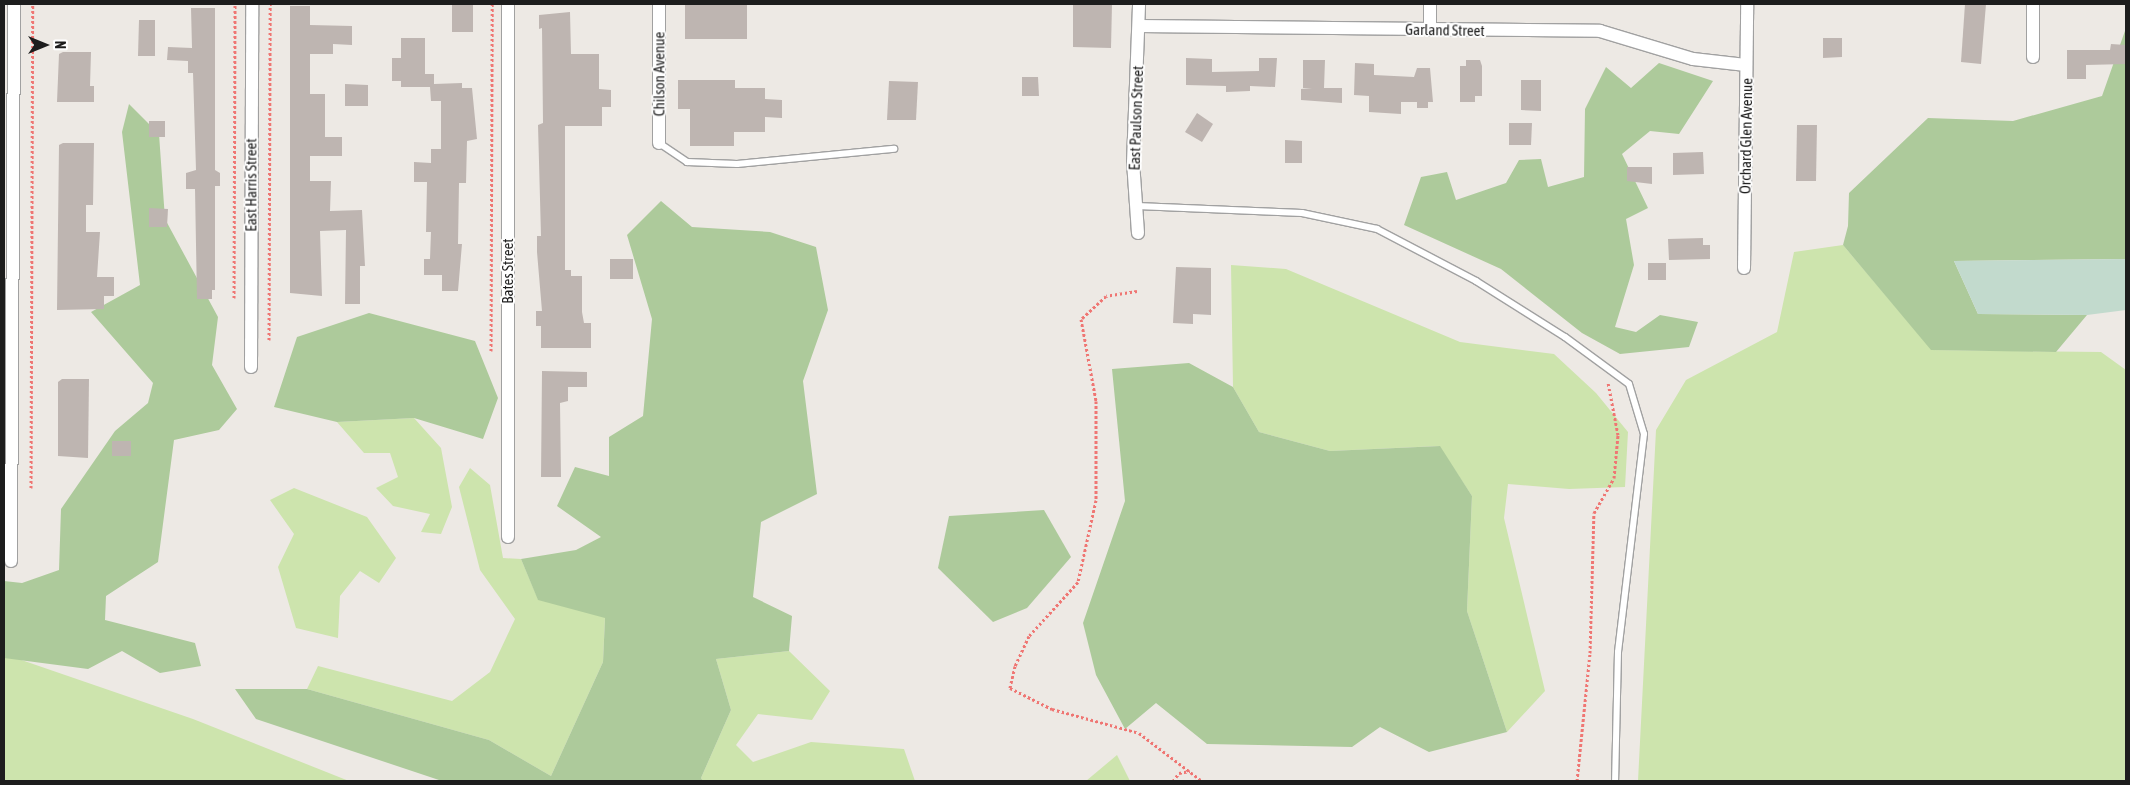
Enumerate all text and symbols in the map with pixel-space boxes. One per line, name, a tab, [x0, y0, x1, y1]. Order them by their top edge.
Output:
north arrow	[20, 20, 70, 70]
street label: Garland Street	[1405, 20, 1485, 40]
street label: Chilson Avenue	[650, 32, 668, 116]
text: N	[52, 41, 68, 49]
street label: East Paulson Street	[1125, 65, 1147, 171]
street label: Orchard Glen Avenue	[1736, 78, 1756, 194]
street label: East Harris Street	[242, 138, 260, 232]
street label: Bates Street	[499, 238, 517, 304]

